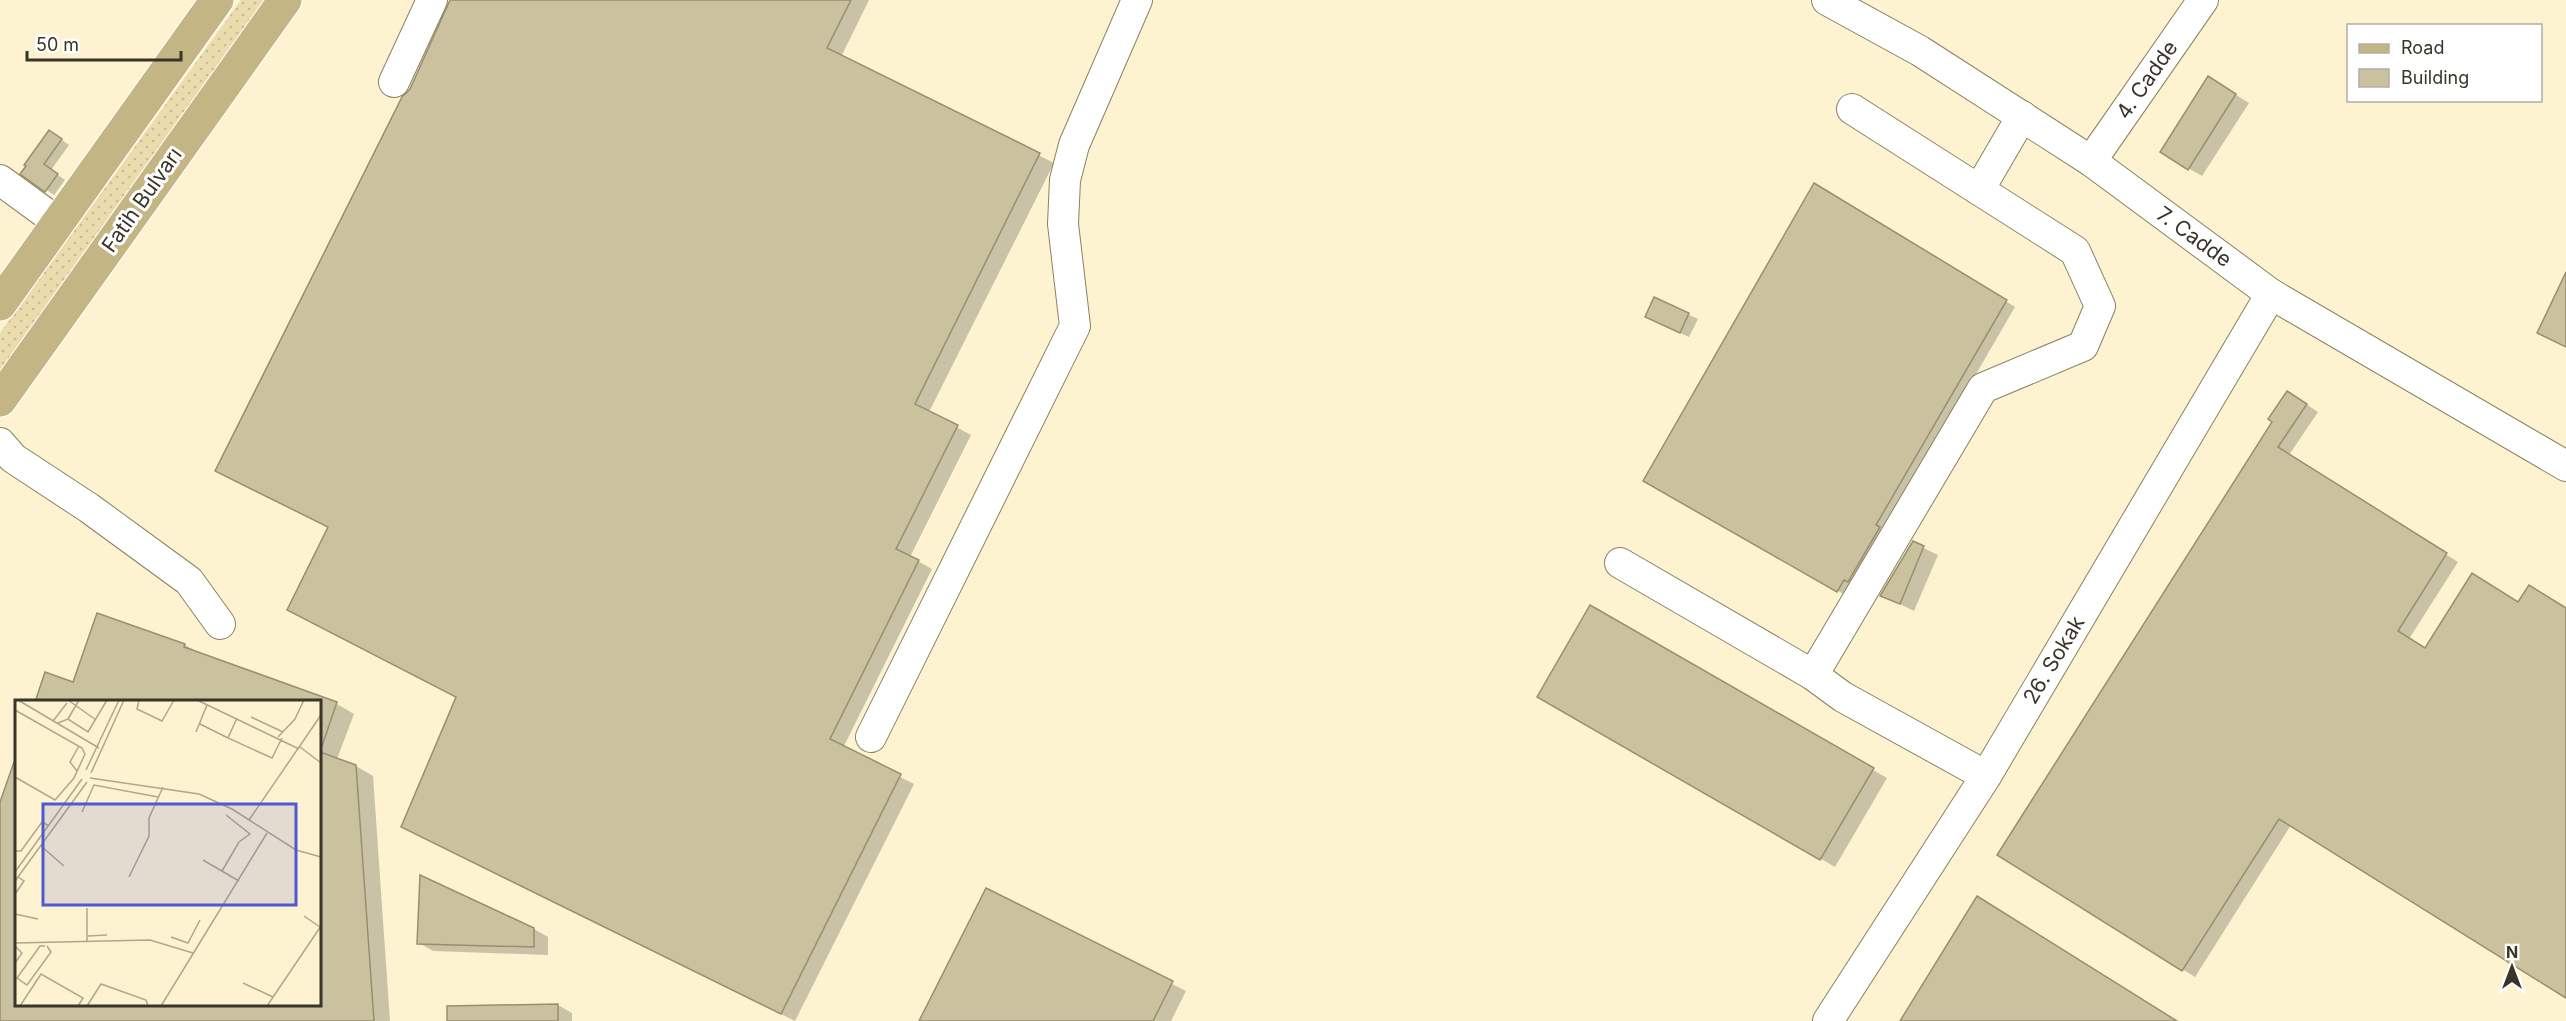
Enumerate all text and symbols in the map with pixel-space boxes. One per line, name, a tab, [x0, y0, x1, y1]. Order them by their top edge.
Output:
scale bar	[27, 24, 182, 62]
legend	[2347, 24, 2542, 102]
text: 50 m	[36, 34, 79, 55]
street label: 4. Cadde	[2111, 36, 2183, 124]
text: Road	[2401, 37, 2444, 58]
text: Building	[2401, 67, 2469, 88]
street label: Fatih Bulvarı	[96, 143, 187, 257]
street label: 7. Cadde	[2152, 201, 2237, 272]
street label: 26. Sokak	[2018, 611, 2090, 708]
inset map	[15, 700, 321, 1006]
north arrow	[2482, 937, 2542, 997]
text: N	[2506, 942, 2518, 962]

